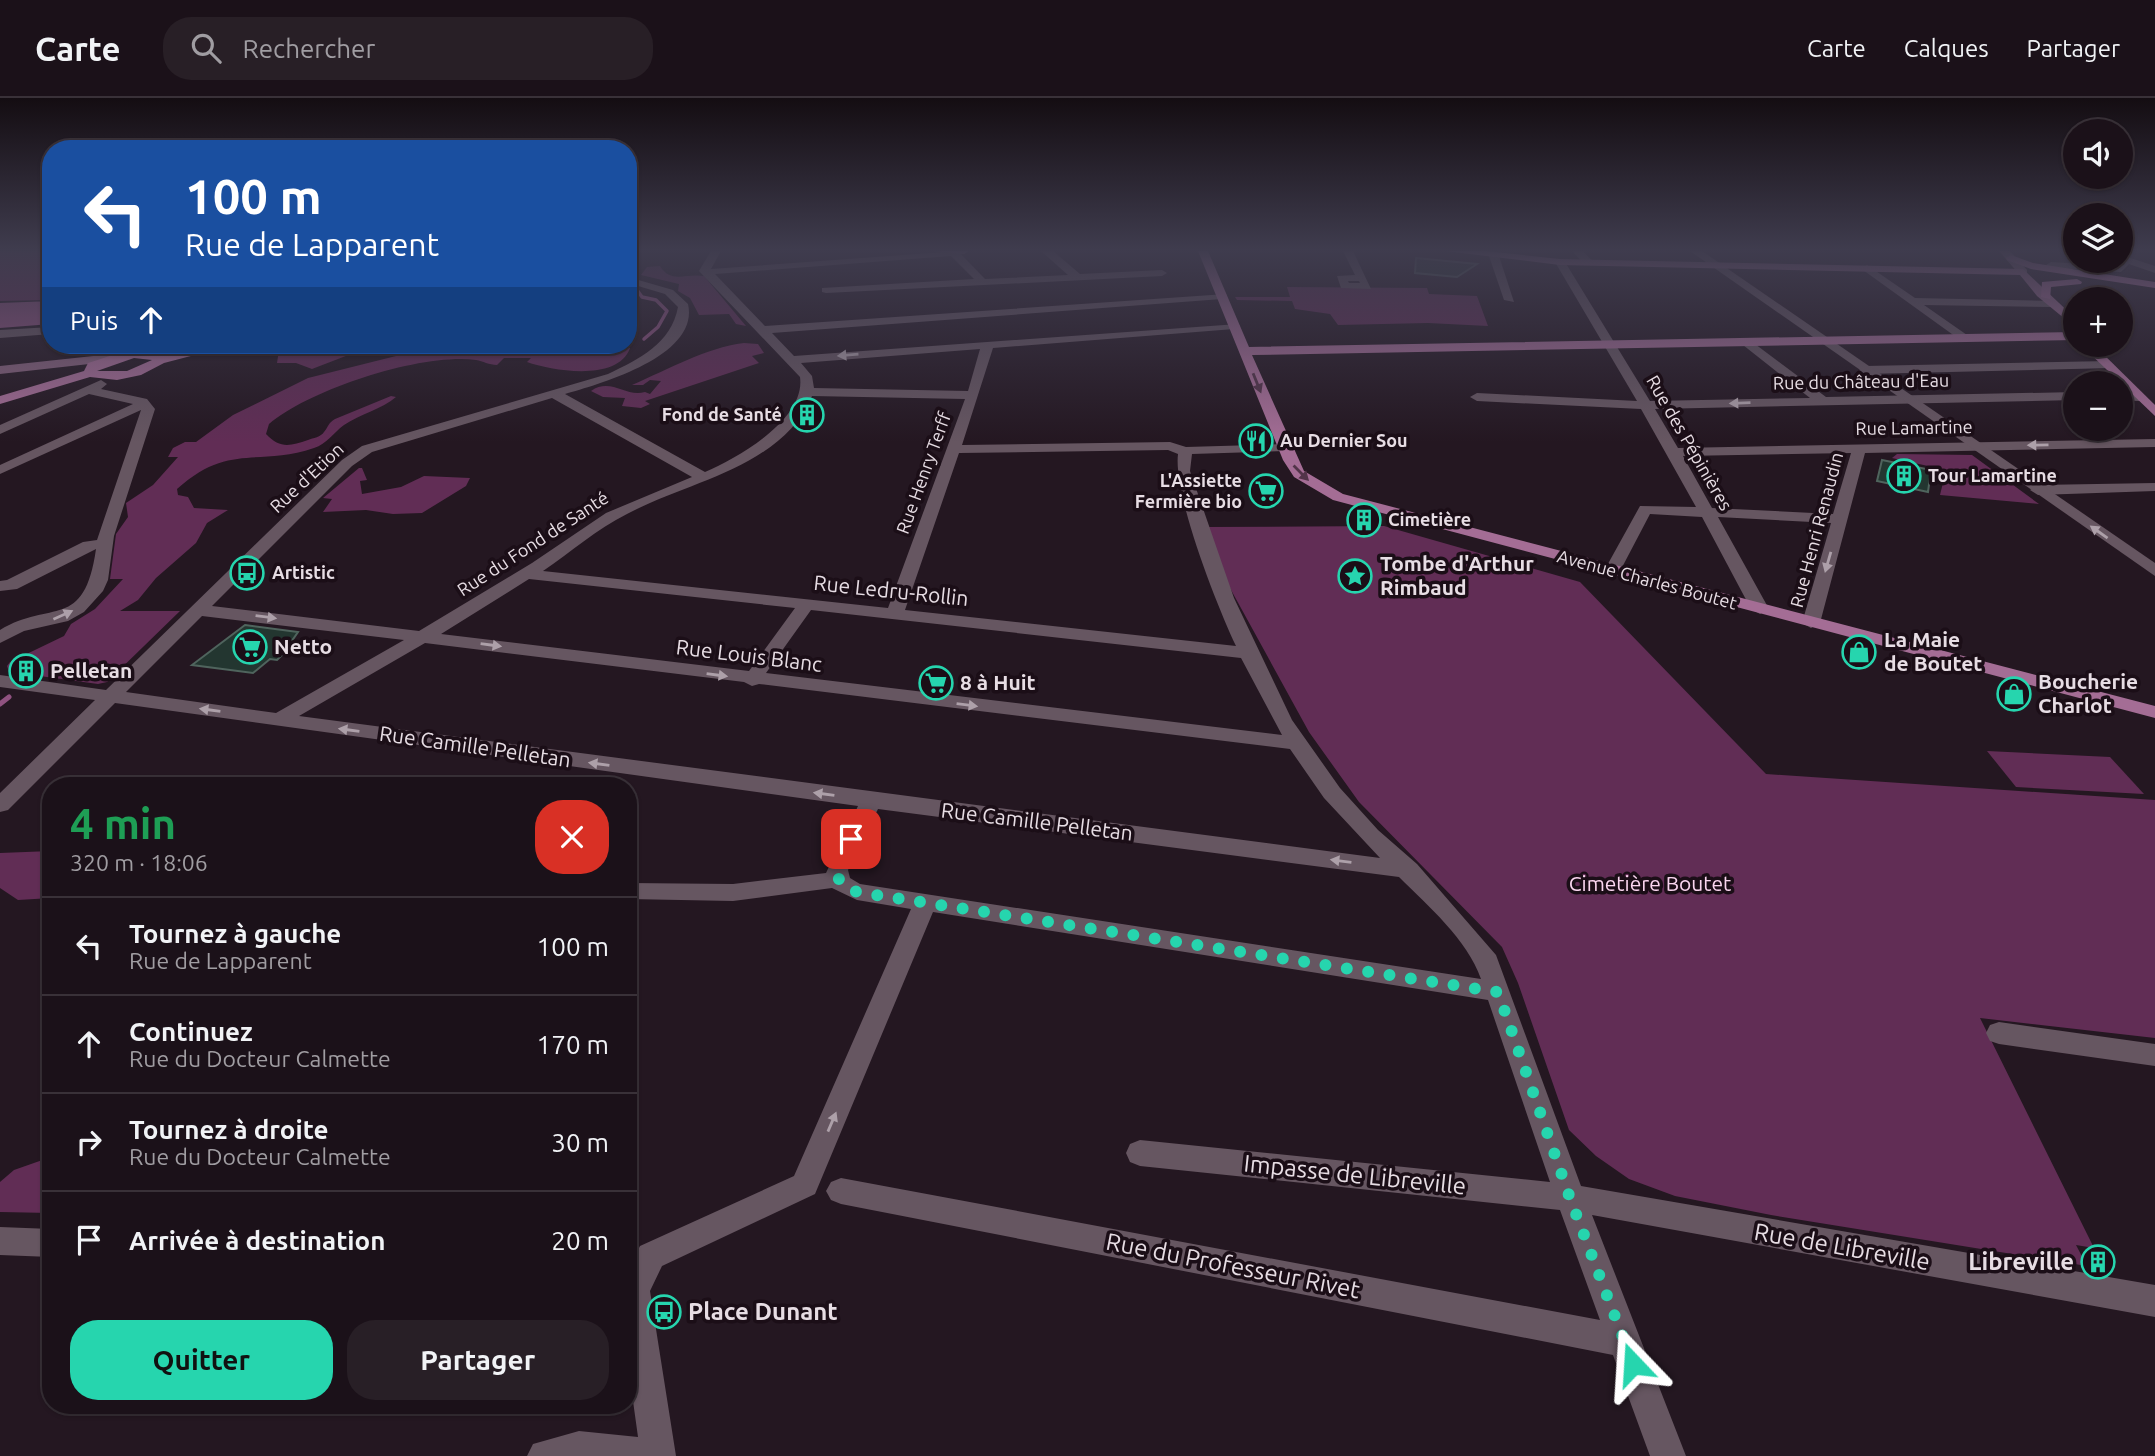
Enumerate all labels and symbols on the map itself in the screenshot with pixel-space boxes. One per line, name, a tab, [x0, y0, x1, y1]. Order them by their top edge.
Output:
one-way arrow	[837, 350, 859, 361]
street label: Rue du Château d'Eau	[1773, 369, 1949, 393]
one-way arrow	[1252, 372, 1263, 393]
street label: Rue des Pépinières	[1643, 372, 1737, 514]
building icon: Fond de Santé	[788, 396, 826, 434]
one-way arrow	[1729, 397, 1751, 408]
place label: Fond de Santé	[662, 404, 782, 424]
street label: Rue Henry Terff	[892, 409, 954, 536]
street label: Rue Lamartine	[1855, 416, 1973, 438]
restaurant icon: Au Dernier Sou	[1237, 422, 1275, 460]
place label: Au Dernier Sou	[1280, 430, 1408, 450]
street label: Rue d'Etion	[266, 438, 347, 516]
one-way arrow	[2027, 439, 2049, 451]
street label: Rue Henri Renaudin	[1786, 450, 1846, 609]
building icon: Tour Lamartine	[1885, 457, 1923, 495]
one-way arrow	[1292, 464, 1309, 481]
place label: Tour Lamartine	[1928, 465, 2057, 485]
place label: L'Assiette Fermière bio	[1135, 470, 1242, 511]
supermarket icon: L'Assiette Fermière bio	[1247, 472, 1285, 510]
street label: Rue du Fond de Santé	[453, 487, 612, 599]
building icon: Cimetière	[1345, 501, 1383, 539]
place label: Cimetière	[1388, 509, 1471, 529]
one-way arrow	[2090, 525, 2108, 539]
street label: Avenue Charles Boutet	[1555, 545, 1739, 613]
place label: Tombe d'Arthur Rimbaud	[1380, 551, 1534, 599]
one-way arrow	[1823, 551, 1833, 572]
bus stop icon: Artistic	[228, 554, 266, 592]
place icon: Tombe d'Arthur Rimbaud	[1336, 557, 1374, 595]
place label: Artistic	[272, 562, 335, 582]
street label: Rue Ledru-Rollin	[813, 570, 970, 610]
one-way arrow	[53, 609, 73, 621]
one-way arrow	[255, 612, 277, 623]
place label: La Maie de Boutet	[1884, 627, 1982, 675]
supermarket icon: Netto	[231, 628, 269, 666]
shop icon: La Maie de Boutet	[1840, 633, 1878, 671]
place label: Netto	[274, 634, 332, 658]
street label: Rue Louis Blanc	[675, 634, 824, 676]
one-way arrow	[480, 640, 502, 651]
building icon: Pelletan	[7, 652, 45, 690]
place label: Pelletan	[50, 658, 132, 682]
supermarket icon: 8 à Huit	[917, 664, 955, 702]
place label: Boucherie Charlot	[2038, 669, 2138, 717]
one-way arrow	[706, 670, 728, 681]
place label: 8 à Huit	[960, 670, 1036, 694]
shop icon: Boucherie Charlot	[1995, 675, 2033, 713]
one-way arrow	[956, 700, 978, 711]
one-way arrow	[199, 705, 221, 716]
street label: Rue Camille Pelletan	[378, 721, 572, 771]
one-way arrow	[338, 724, 360, 735]
one-way arrow	[587, 758, 609, 769]
one-way arrow	[813, 789, 835, 800]
street label: Rue Camille Pelletan	[940, 797, 1134, 845]
pin	[821, 809, 881, 869]
one-way arrow	[1330, 856, 1352, 867]
park label: Cimetière Boutet	[1569, 871, 1731, 895]
one-way arrow	[826, 1112, 838, 1132]
street label: Impasse de Libreville	[1243, 1149, 1468, 1200]
street label: Rue de Libreville	[1752, 1218, 1932, 1275]
street label: Rue du Professeur Rivet	[1104, 1228, 1363, 1303]
building icon: Libreville	[2079, 1243, 2117, 1281]
place label: Libreville	[1968, 1248, 2074, 1275]
bus stop icon: Place Dunant	[645, 1293, 683, 1331]
place label: Place Dunant	[688, 1298, 838, 1325]
position arrow	[1596, 1327, 1670, 1401]

